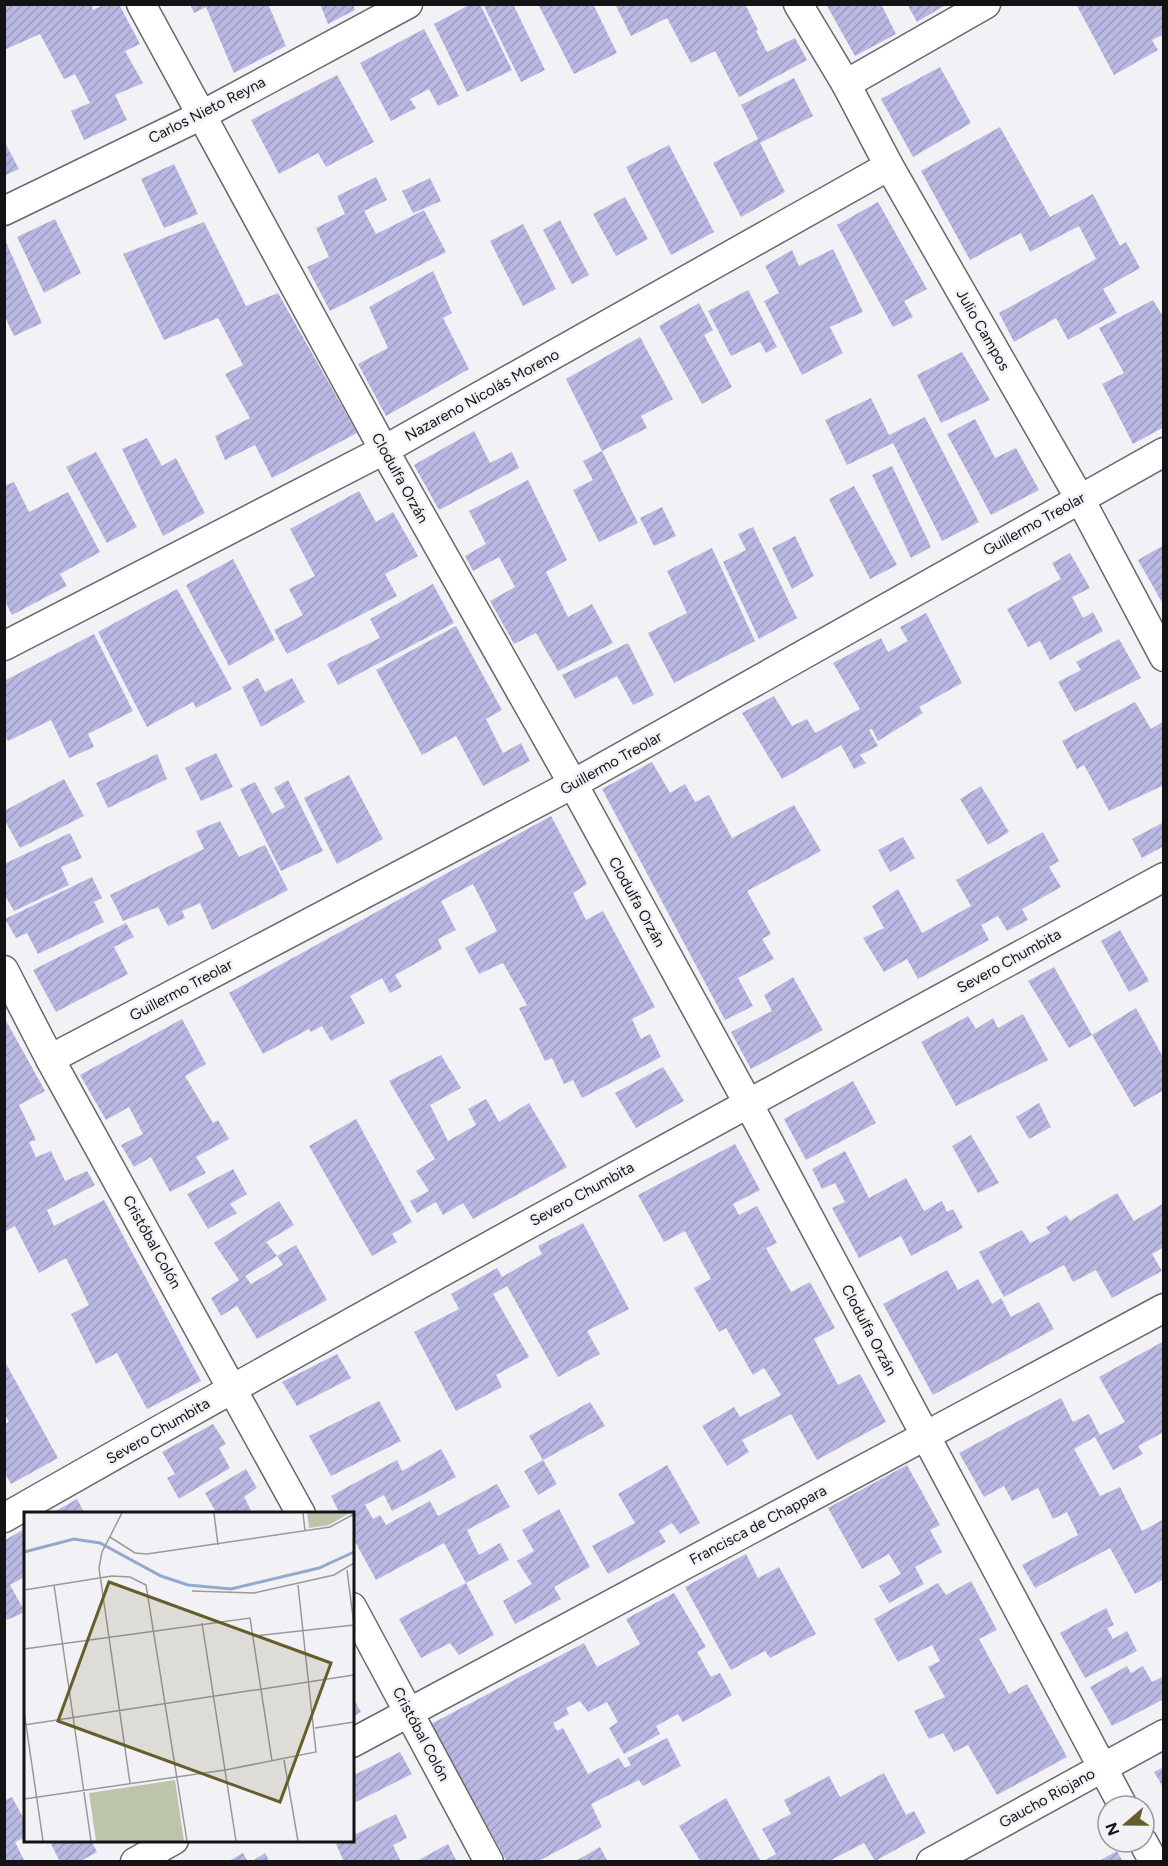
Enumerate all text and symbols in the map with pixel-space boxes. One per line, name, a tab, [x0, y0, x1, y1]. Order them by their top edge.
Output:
street label: Carlos Nieto Reyna	[146, 73, 268, 147]
street label: Julio Campos	[952, 286, 1014, 374]
street label: Nazareno Nicolás Moreno	[402, 345, 563, 445]
street label: Clodulfa Orzán	[368, 430, 432, 526]
street label: Guillermo Treolar	[980, 489, 1088, 559]
street label: Guillermo Treolar	[557, 728, 665, 798]
street label: Clodulfa Orzán	[605, 854, 669, 950]
street label: Severo Chumbita	[954, 925, 1064, 997]
street label: Guillermo Treolar	[127, 955, 235, 1025]
street label: Severo Chumbita	[527, 1158, 637, 1230]
street label: Cristóbal Colón	[119, 1192, 185, 1292]
street label: Clodulfa Orzán	[838, 1282, 900, 1378]
street label: Severo Chumbita	[103, 1394, 213, 1468]
street label: Francisca de Chappara	[686, 1481, 830, 1569]
inset map	[24, 1512, 354, 1842]
street label: Cristóbal Colón	[389, 1684, 453, 1784]
street label: Gaucho Riojano	[996, 1764, 1098, 1832]
north arrow	[1096, 1794, 1156, 1854]
text: N	[1101, 1820, 1123, 1838]

